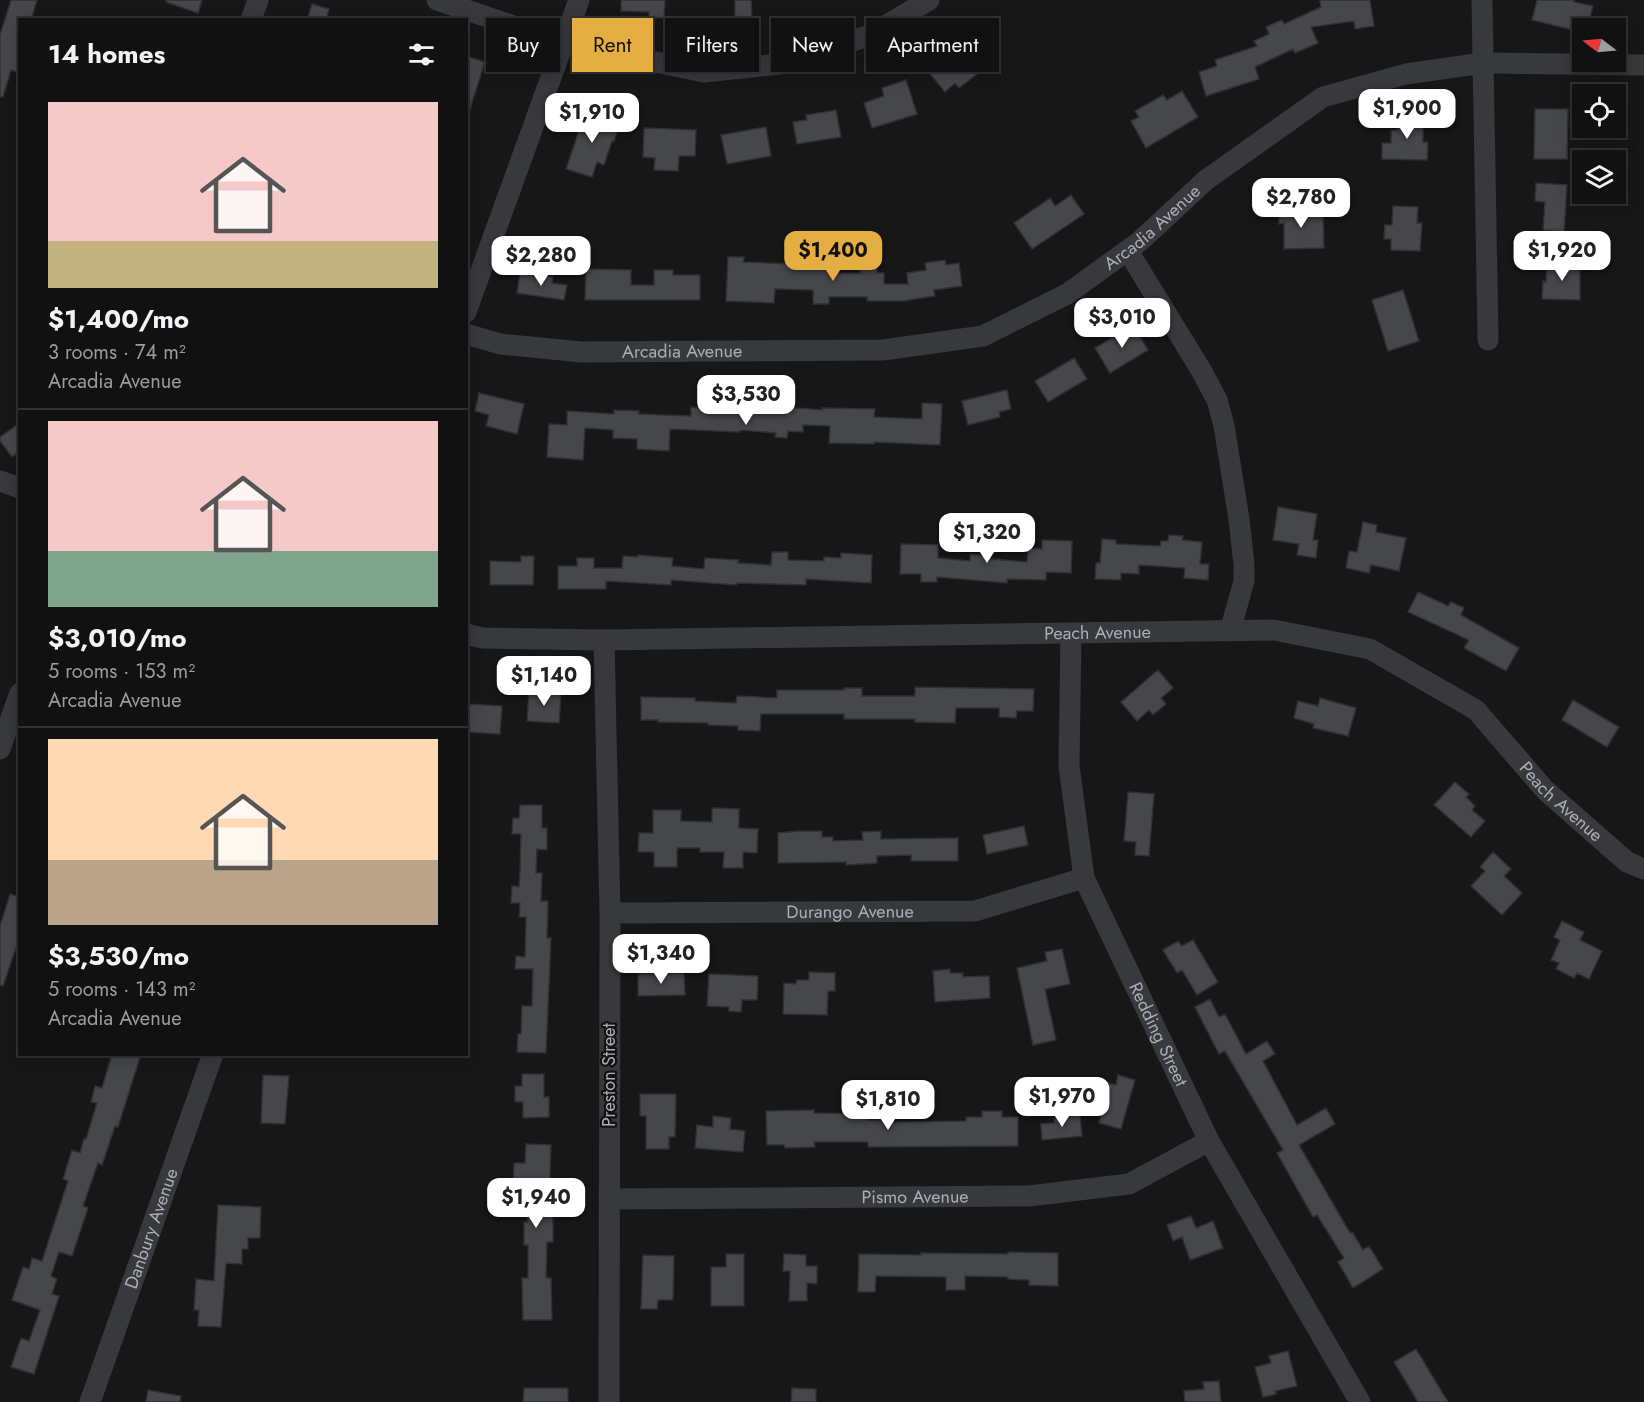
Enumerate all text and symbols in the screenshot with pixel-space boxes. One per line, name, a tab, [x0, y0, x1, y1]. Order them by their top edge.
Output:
chip: Buy	[486, 18, 560, 72]
chip: Rent	[572, 18, 653, 72]
chip: Filters	[665, 18, 759, 72]
chip: New	[771, 18, 854, 72]
chip: Apartment	[866, 18, 999, 72]
north arrow	[1572, 18, 1626, 72]
map controls	[1572, 18, 1626, 204]
text: 14 homes	[48, 35, 165, 73]
icon: filters	[405, 38, 438, 71]
button: locate	[1572, 84, 1626, 138]
pin: $1,900	[1358, 89, 1456, 140]
pin: $1,910	[543, 93, 641, 144]
text: $1,900	[1373, 94, 1441, 123]
text: $1,910	[559, 98, 625, 127]
icon: home	[189, 141, 297, 249]
button: layers	[1572, 150, 1626, 204]
street label: Arcadia Avenue	[1098, 178, 1206, 276]
pin: $2,780	[1252, 178, 1350, 229]
text: $2,780	[1266, 183, 1336, 212]
pin: $1,400	[784, 231, 882, 282]
pin: $1,920	[1513, 231, 1611, 282]
pin: $2,280	[492, 236, 590, 287]
text: $1,400	[798, 236, 868, 265]
text: $1,920	[1528, 236, 1596, 265]
text: $2,280	[506, 241, 576, 270]
pin: $3,010	[1073, 298, 1171, 349]
text: $1,400/mo	[48, 300, 189, 338]
text: $3,010	[1088, 303, 1156, 332]
text: 3 rooms · 74 m²	[48, 338, 186, 367]
street label: Arcadia Avenue	[622, 338, 742, 365]
text: Arcadia Avenue	[48, 367, 181, 396]
pin: $3,530	[697, 375, 795, 426]
text: $3,530	[711, 380, 781, 409]
icon: home	[189, 460, 297, 568]
pin: $1,320	[938, 513, 1036, 564]
text: $1,320	[953, 518, 1021, 547]
text: $3,010/mo	[48, 619, 187, 657]
street label: Peach Avenue	[1044, 619, 1151, 646]
pin: $1,140	[495, 656, 593, 707]
text: 5 rooms · 153 m²	[48, 657, 195, 686]
text: $1,140	[511, 661, 577, 690]
text: Arcadia Avenue	[48, 686, 181, 715]
street label: Peach Avenue	[1513, 756, 1608, 848]
icon: home	[189, 778, 297, 886]
street label: Durango Avenue	[786, 898, 914, 925]
pin: $1,340	[612, 934, 710, 985]
text: $3,530/mo	[48, 937, 189, 975]
text: $1,340	[627, 939, 695, 968]
text: 5 rooms · 143 m²	[48, 975, 195, 1004]
street label: Redding Street	[1122, 978, 1194, 1091]
text: Arcadia Avenue	[48, 1004, 181, 1033]
street label: Preston Street	[596, 1022, 622, 1127]
pin: $1,970	[1013, 1077, 1111, 1128]
pin: $1,810	[839, 1080, 937, 1131]
text: $1,970	[1028, 1082, 1096, 1111]
text: $1,810	[855, 1085, 921, 1114]
street label: Danbury Avenue	[118, 1165, 185, 1292]
pin: $1,940	[487, 1178, 585, 1229]
text: $1,940	[501, 1183, 571, 1212]
street label: Pismo Avenue	[861, 1183, 969, 1210]

